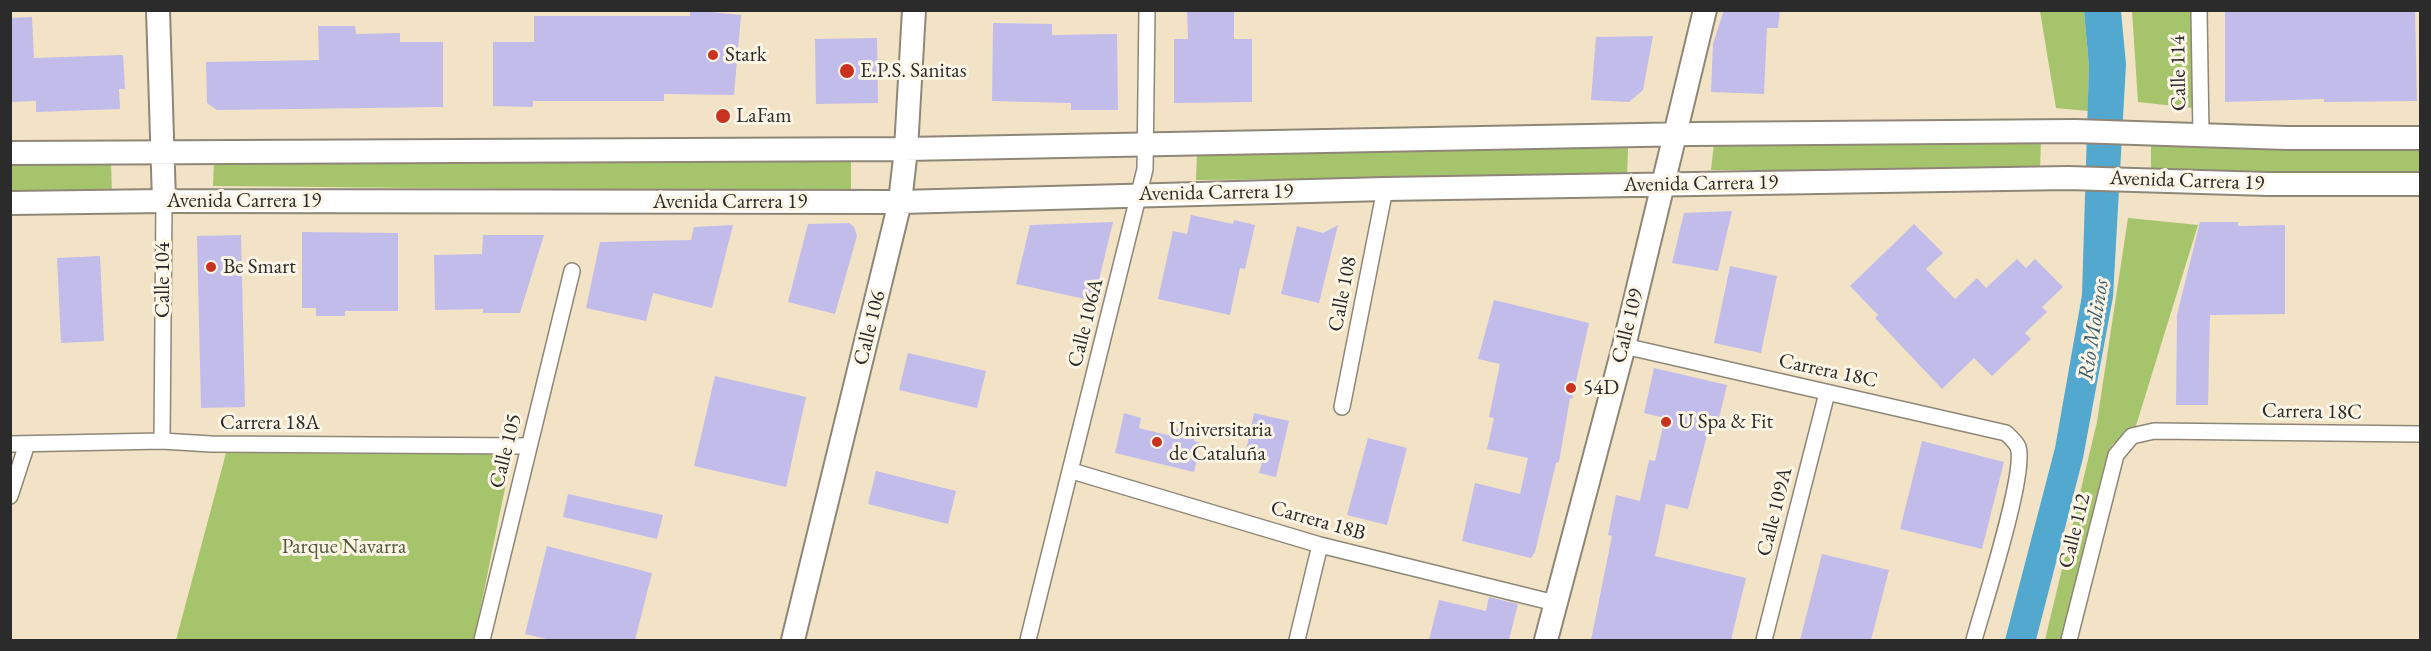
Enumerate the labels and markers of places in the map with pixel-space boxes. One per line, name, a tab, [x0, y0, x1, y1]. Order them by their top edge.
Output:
place label: Stark	[725, 42, 767, 68]
marker: Stark	[706, 48, 720, 62]
place label: E.P.S. Sanitas	[860, 58, 966, 84]
marker: E.P.S. Sanitas	[838, 62, 856, 80]
place label: LaFam	[736, 103, 791, 129]
marker: LaFam	[714, 107, 732, 125]
place label: Be Smart	[223, 254, 296, 280]
marker: Be Smart	[204, 260, 218, 274]
place label: 54D	[1583, 375, 1619, 401]
marker: 54D	[1564, 381, 1578, 395]
place label: U Spa & Fit	[1678, 409, 1773, 435]
marker: U Spa & Fit	[1659, 415, 1673, 429]
place label: Universitaria de Cataluña	[1169, 417, 1272, 467]
marker: Universitaria de Cataluña	[1150, 435, 1164, 449]

